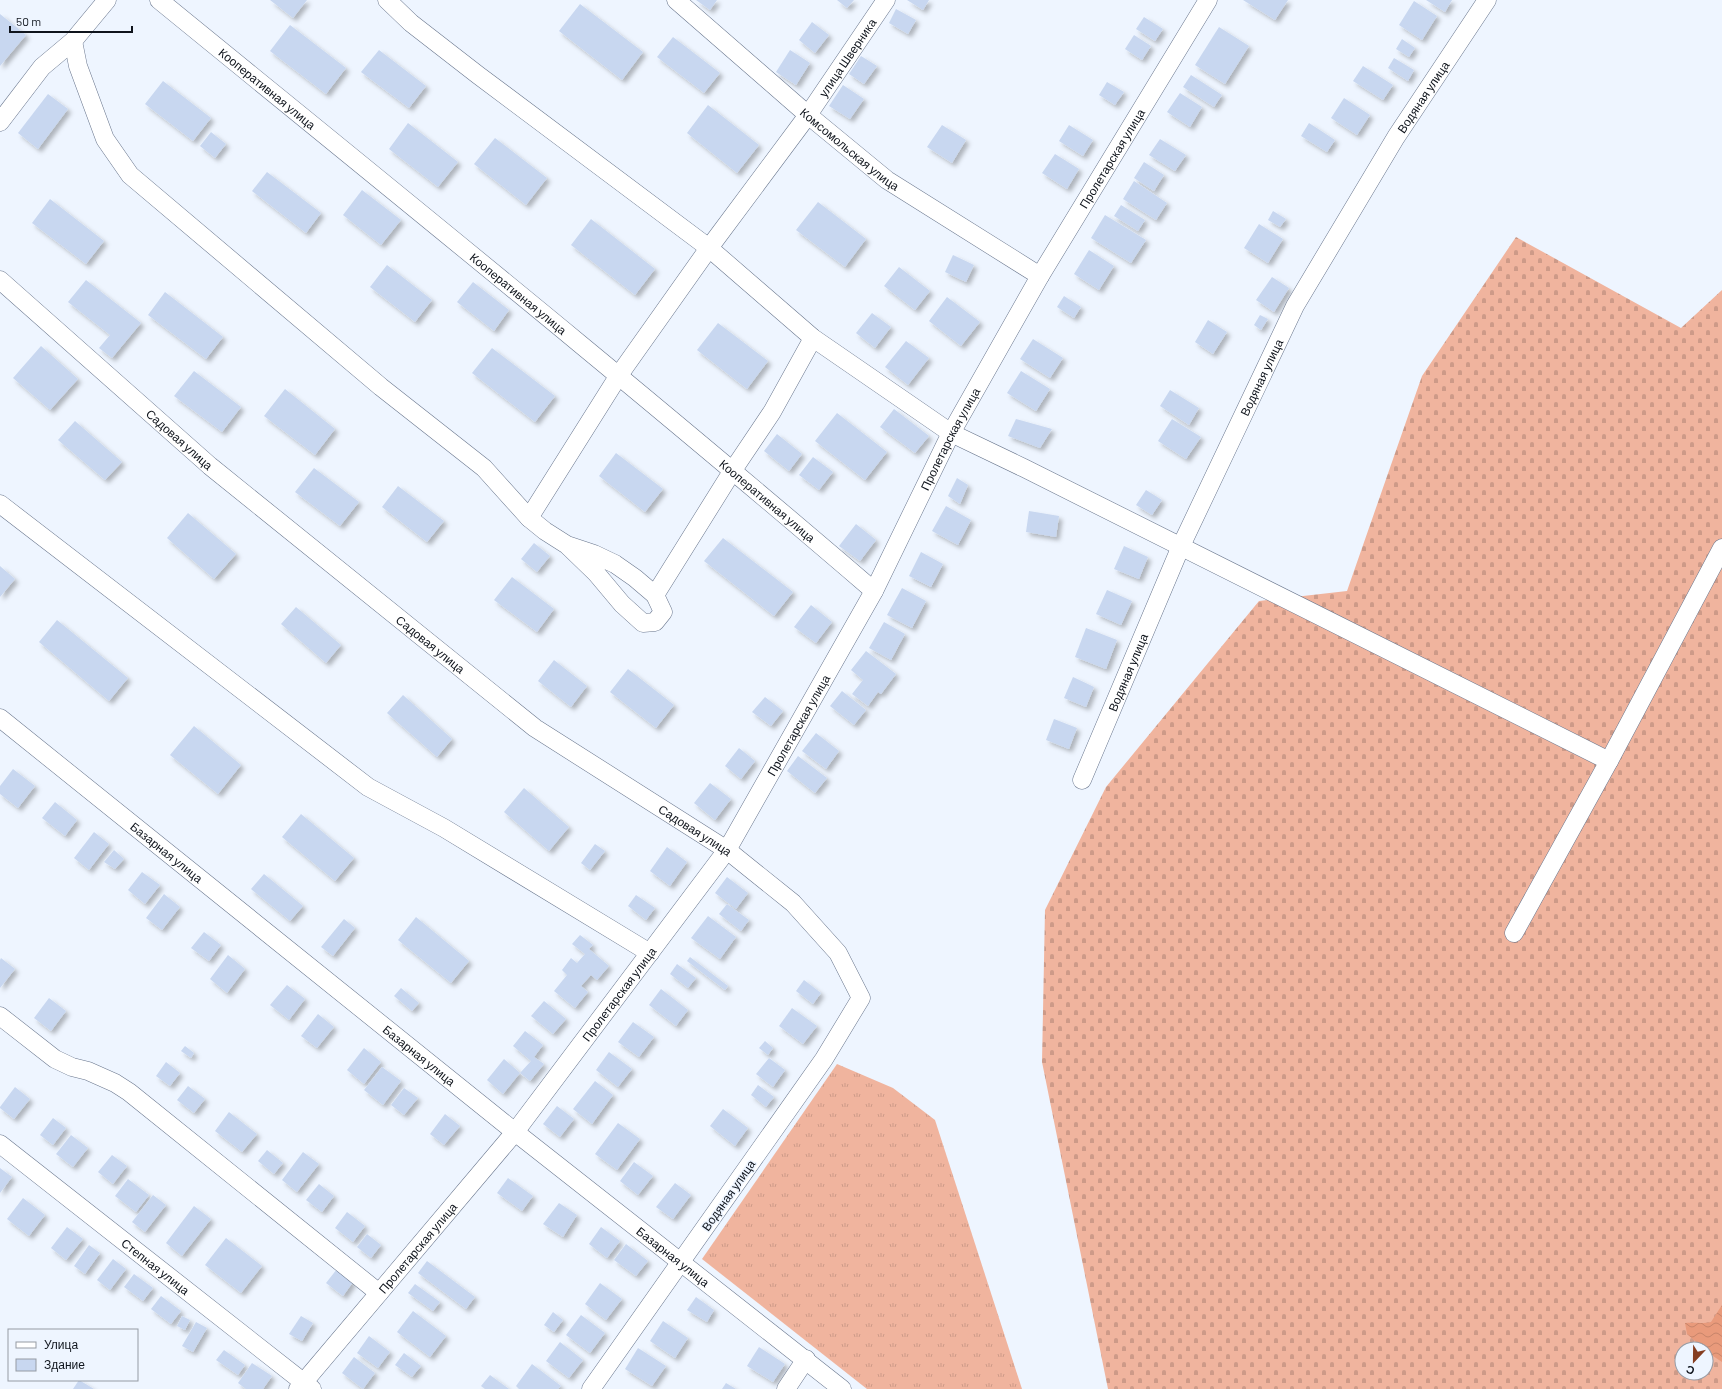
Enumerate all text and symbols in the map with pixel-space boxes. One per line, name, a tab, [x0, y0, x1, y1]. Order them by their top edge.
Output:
scale bar	[10, 8, 132, 34]
text: 50 m	[16, 14, 41, 28]
street label: улица Шверника	[816, 15, 879, 100]
street label: Кооперативная улица	[216, 45, 319, 132]
street label: Водяная улица	[1394, 58, 1452, 135]
street label: Комсомольская улица	[798, 105, 902, 193]
street label: Пролетарская улица	[1076, 106, 1147, 211]
street label: Кооперативная улица	[467, 250, 570, 337]
street label: Водяная улица	[1237, 336, 1286, 418]
street label: Пролетарская улица	[917, 385, 983, 492]
street label: Садовая улица	[144, 406, 216, 472]
street label: Кооперативная улица	[717, 456, 818, 545]
street label: Садовая улица	[394, 612, 468, 676]
street label: Водяная улица	[1105, 631, 1150, 713]
street label: Пролетарская улица	[764, 672, 832, 778]
street label: Садовая улица	[656, 801, 735, 859]
street label: Базарная улица	[128, 819, 206, 885]
street label: Пролетарская улица	[579, 944, 659, 1044]
street label: Базарная улица	[380, 1022, 458, 1088]
street label: Водяная улица	[698, 1157, 759, 1234]
street label: Пролетарская улица	[375, 1199, 460, 1296]
street label: Базарная улица	[634, 1223, 713, 1289]
street label: Степная улица	[119, 1235, 193, 1297]
legend	[8, 1329, 138, 1381]
text: Улица	[44, 1337, 78, 1352]
north arrow	[1674, 1341, 1714, 1381]
text: Здание	[44, 1357, 85, 1372]
text: С	[1684, 1363, 1696, 1378]

